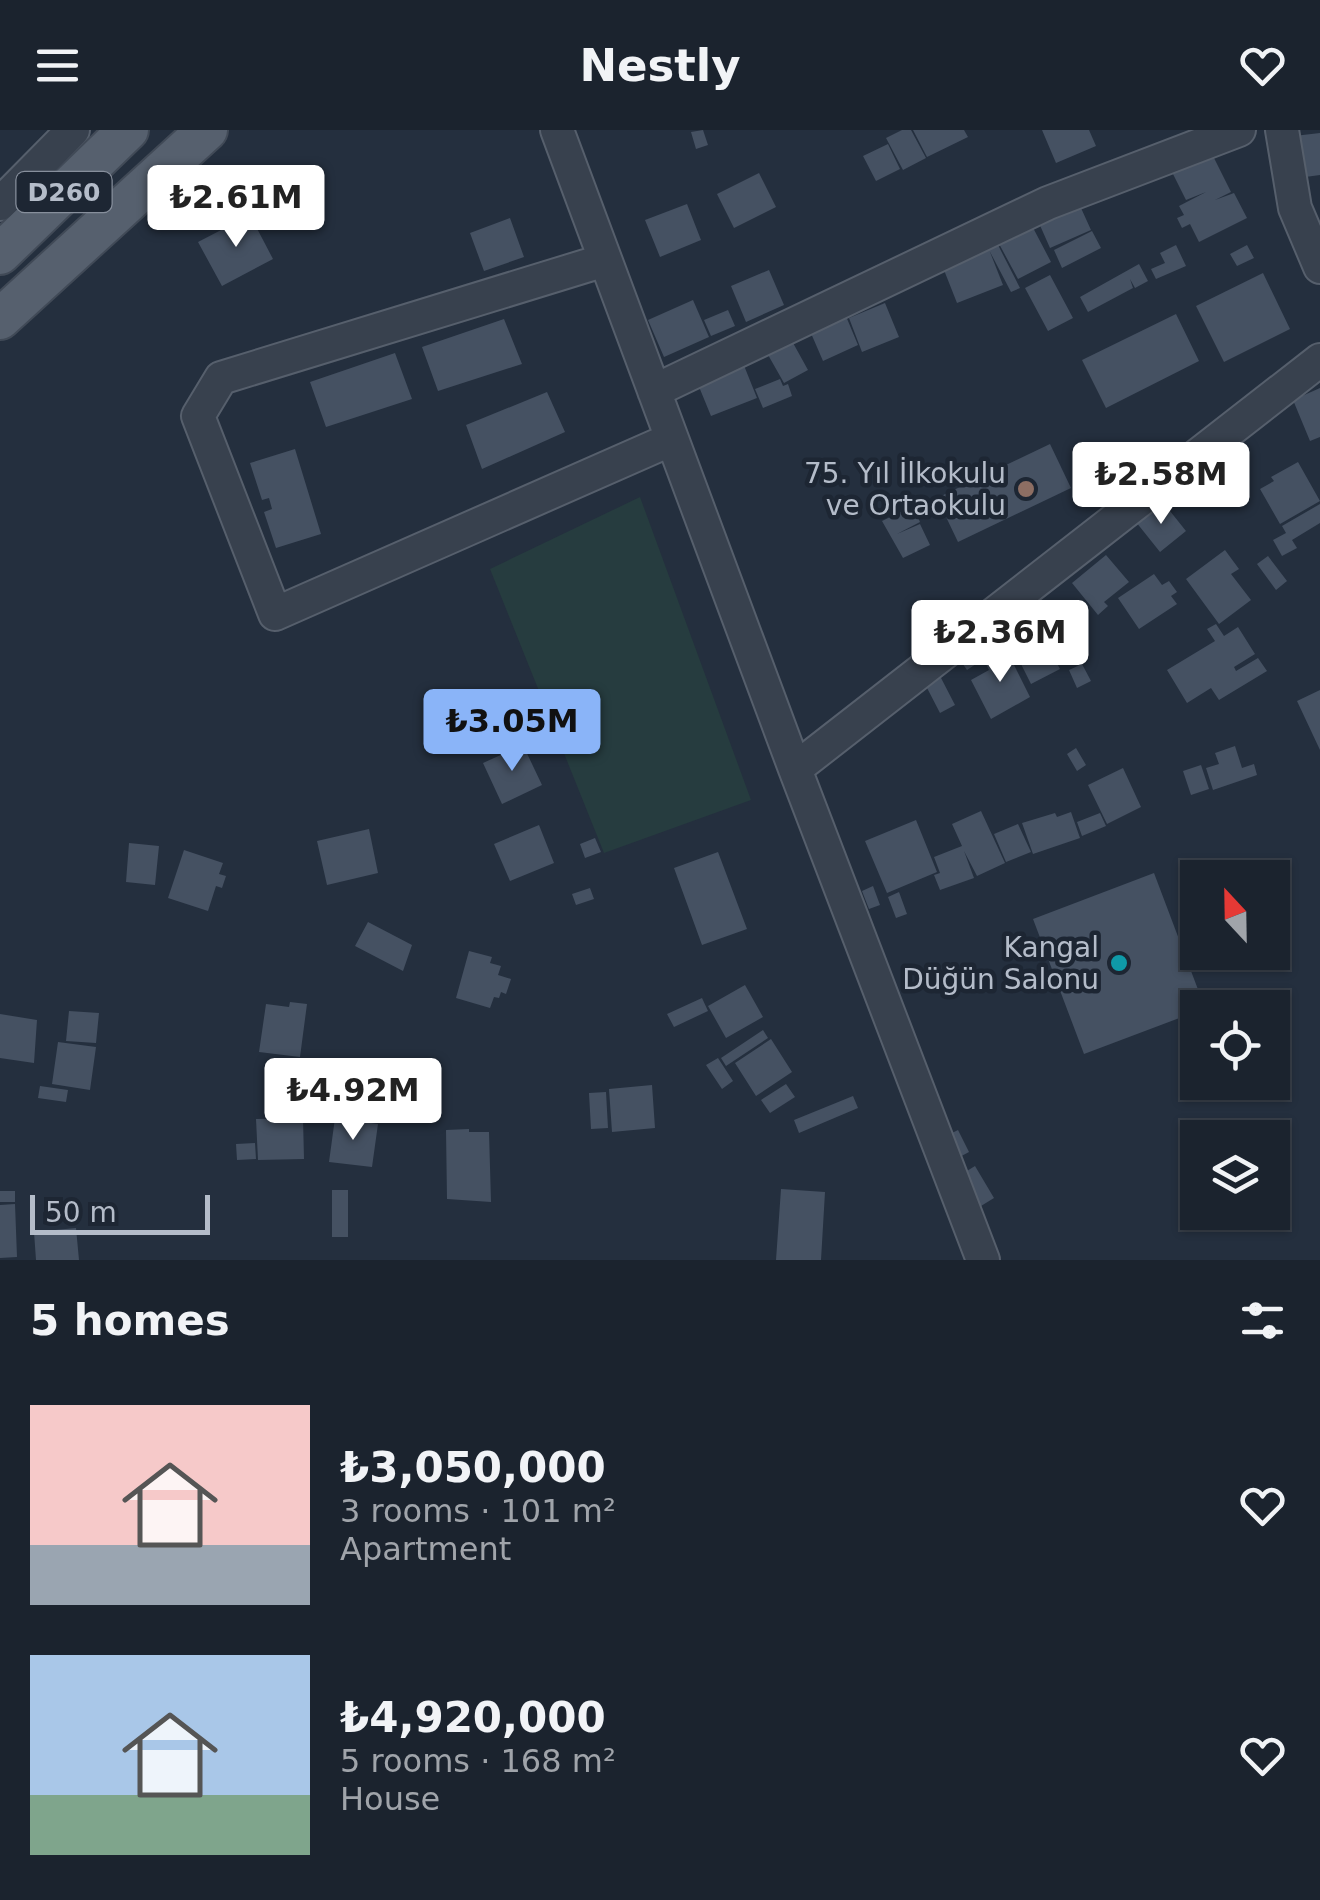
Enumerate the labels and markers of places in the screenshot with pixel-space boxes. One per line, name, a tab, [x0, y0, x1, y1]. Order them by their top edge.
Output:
pin: ₺2.61M	[155, 165, 317, 250]
pin: ₺2.58M	[1080, 442, 1242, 527]
place label: 75. Yıl İlkokulu ve Ortaokulu	[804, 457, 1006, 522]
marker: 75. Yıl İlkokulu ve Ortaokulu	[1015, 478, 1037, 500]
pin: ₺2.36M	[919, 600, 1081, 685]
pin: ₺3.05M	[431, 689, 593, 774]
place label: Kangal Düğün Salonu	[902, 931, 1099, 996]
marker: Kangal Düğün Salonu	[1108, 952, 1130, 974]
pin: ₺4.92M	[272, 1058, 434, 1143]

